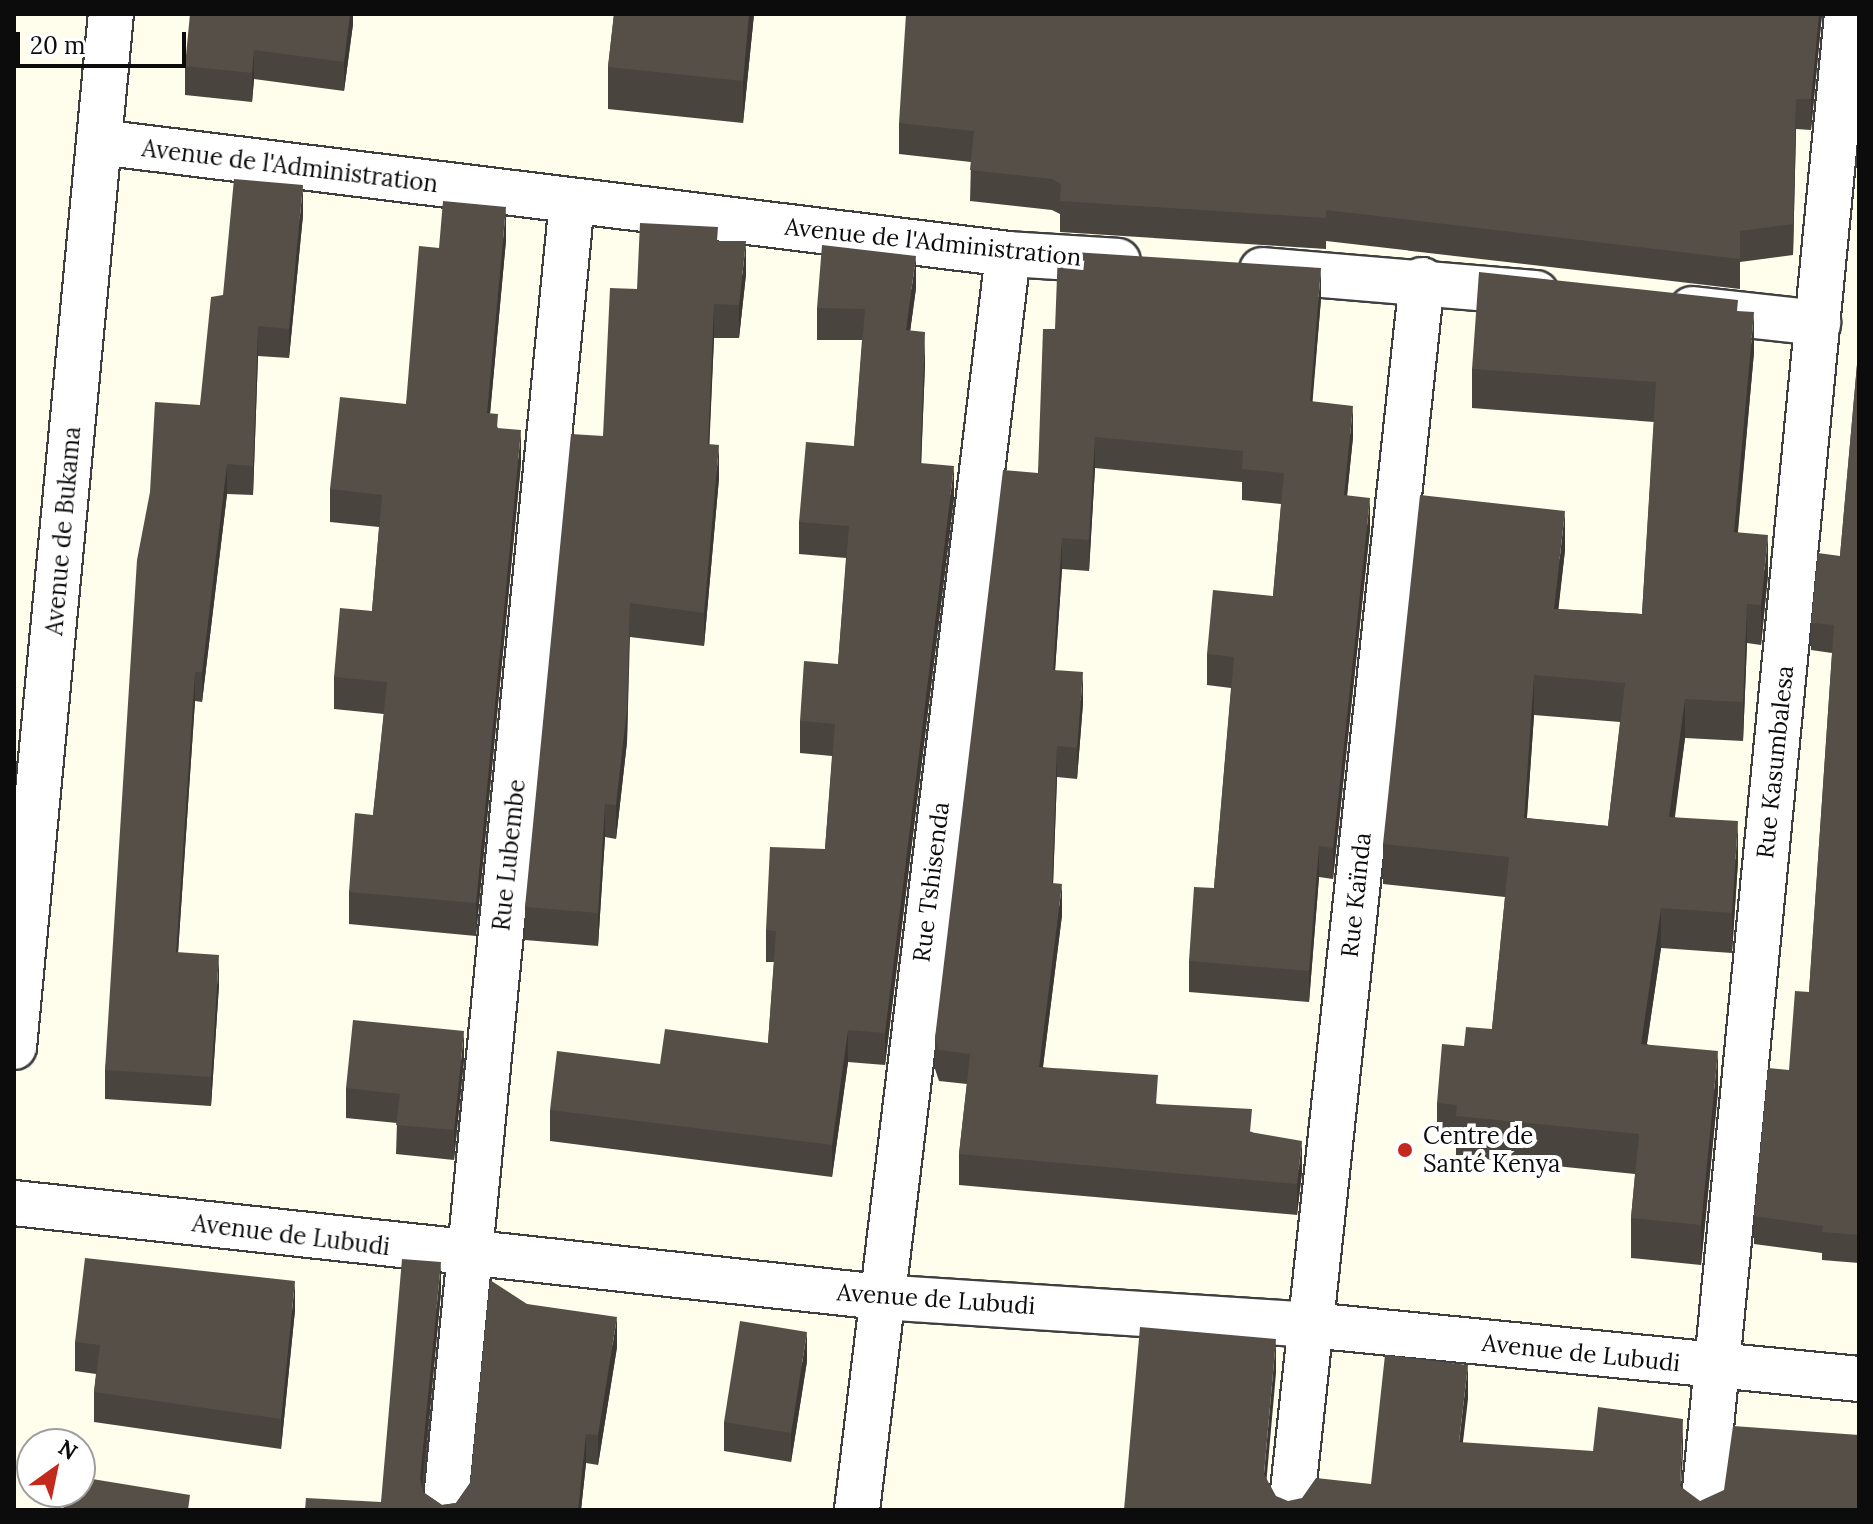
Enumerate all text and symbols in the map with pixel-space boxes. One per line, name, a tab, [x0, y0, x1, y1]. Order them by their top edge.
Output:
scale bar	[20, 16, 190, 66]
text: 20 m	[30, 30, 86, 61]
street label: Avenue de l'Administration	[140, 134, 440, 198]
street label: Avenue de l'Administration	[783, 212, 1083, 272]
street label: Avenue de Bukama	[40, 425, 86, 637]
street label: Rue Kasumbalesa	[1751, 664, 1799, 860]
street label: Rue Lubembe	[487, 778, 531, 932]
street label: Rue Tshisenda	[907, 800, 955, 964]
street label: Rue Kaïnda	[1335, 831, 1377, 959]
place label: Centre de Santé Kenya	[1423, 1122, 1560, 1178]
marker: Centre de Santé Kenya	[1394, 1139, 1416, 1161]
street label: Avenue de Lubudi	[190, 1209, 392, 1261]
street label: Avenue de Lubudi	[836, 1278, 1036, 1320]
street label: Avenue de Lubudi	[1481, 1328, 1681, 1378]
north arrow	[16, 1428, 96, 1508]
text: N	[53, 1433, 83, 1466]

